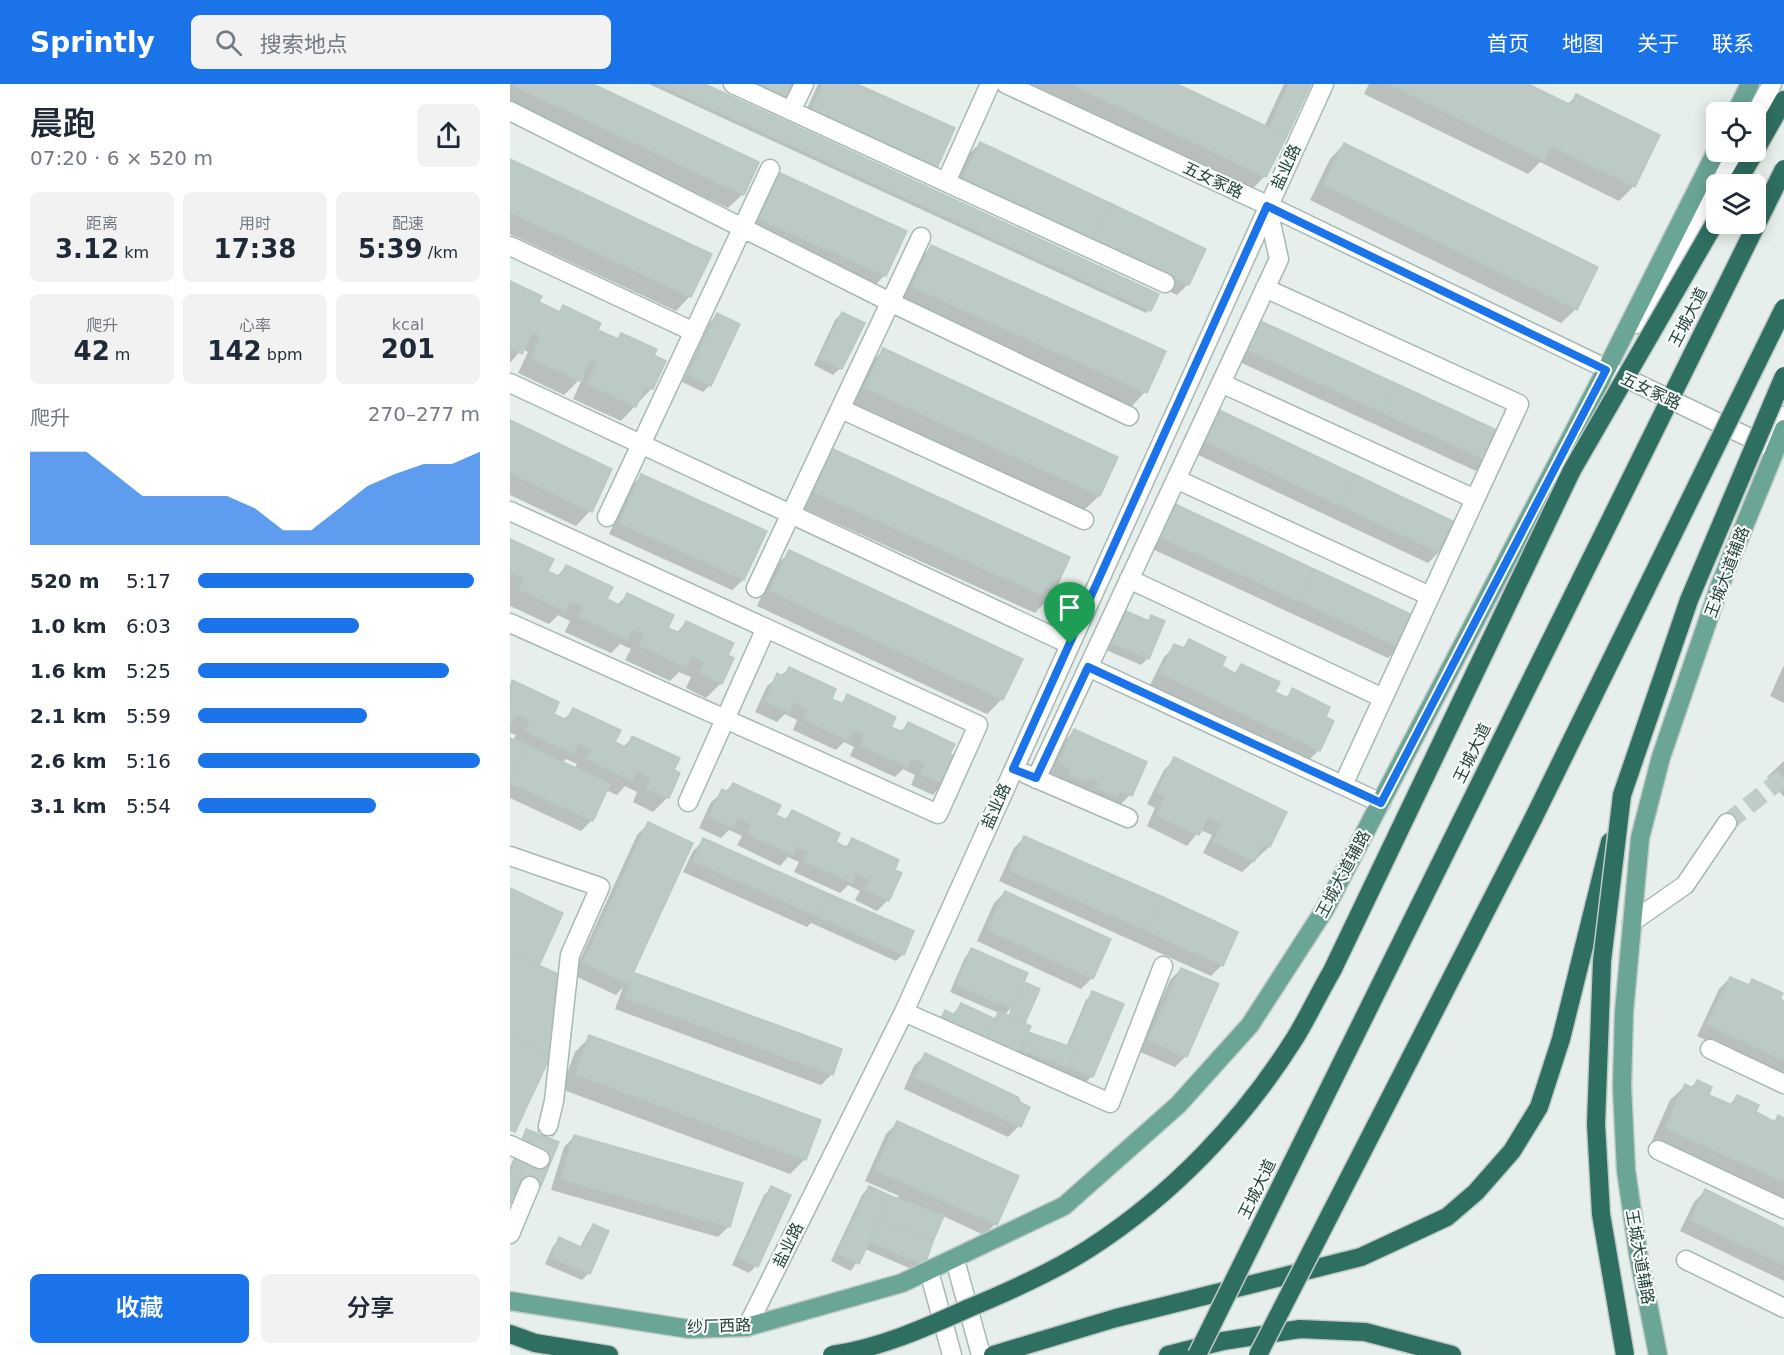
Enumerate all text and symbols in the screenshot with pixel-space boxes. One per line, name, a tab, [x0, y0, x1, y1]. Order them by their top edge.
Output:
search box	[191, 15, 611, 69]
text: Sprintly	[30, 26, 155, 59]
icon: search	[212, 26, 245, 59]
text: 搜索地点	[260, 32, 348, 57]
text: 首页	[1487, 32, 1529, 56]
text: 地图	[1562, 32, 1604, 56]
text: 关于	[1637, 32, 1679, 56]
text: 联系	[1712, 32, 1754, 56]
map controls	[1706, 102, 1766, 234]
button: locate	[1706, 102, 1766, 162]
text: 晨跑	[30, 104, 96, 143]
button: share	[417, 104, 480, 167]
street label: 盐业路	[1267, 141, 1305, 193]
text: 07:20 · 6 × 520 m	[30, 146, 213, 170]
street label: 五女冢路	[1180, 158, 1246, 202]
button: layers	[1706, 174, 1766, 234]
text: 距离	[86, 214, 118, 233]
text: 用时	[239, 214, 271, 233]
text: 配速	[392, 214, 424, 233]
text: 3.12	[55, 234, 119, 264]
text: 17:38	[214, 234, 296, 264]
text: 5:39	[358, 234, 423, 264]
text: km	[119, 243, 149, 262]
text: /km	[423, 243, 458, 262]
street label: 王城大道	[1665, 284, 1711, 350]
text: kcal	[392, 315, 424, 334]
text: 爬升	[86, 316, 118, 335]
text: 心率	[239, 316, 271, 335]
text: 201	[381, 334, 435, 364]
text: 42	[74, 336, 110, 366]
text: 142	[207, 336, 262, 366]
text: m	[110, 345, 130, 364]
text: bpm	[262, 345, 303, 364]
street label: 五女冢路	[1618, 369, 1684, 413]
text: 270–277 m	[368, 402, 480, 426]
text: 爬升	[30, 406, 70, 430]
street label: 王城大道辅路	[1701, 524, 1753, 620]
text: 520 m	[30, 569, 100, 593]
text: 5:17	[126, 569, 171, 593]
pin	[1044, 582, 1095, 644]
icon: arrive	[1053, 591, 1086, 624]
text: 1.0 km	[30, 614, 107, 638]
text: 6:03	[126, 614, 171, 638]
text: 1.6 km	[30, 659, 107, 683]
text: 5:25	[126, 659, 171, 683]
text: 2.1 km	[30, 704, 107, 728]
text: 5:59	[126, 704, 171, 728]
street label: 王城大道	[1449, 720, 1495, 786]
text: 2.6 km	[30, 749, 107, 773]
text: 5:16	[126, 749, 171, 773]
street label: 盐业路	[978, 780, 1014, 832]
text: 3.1 km	[30, 794, 107, 818]
text: 5:54	[126, 794, 171, 818]
street label: 王城大道辅路	[1312, 827, 1374, 921]
street label: 王城大道	[1234, 1156, 1280, 1222]
street label: 王城大道辅路	[1622, 1208, 1658, 1306]
street label: 盐业路	[769, 1219, 807, 1271]
button: 收藏	[30, 1274, 249, 1343]
button: 分享	[261, 1274, 480, 1343]
street label: 纱厂西路	[687, 1315, 751, 1337]

